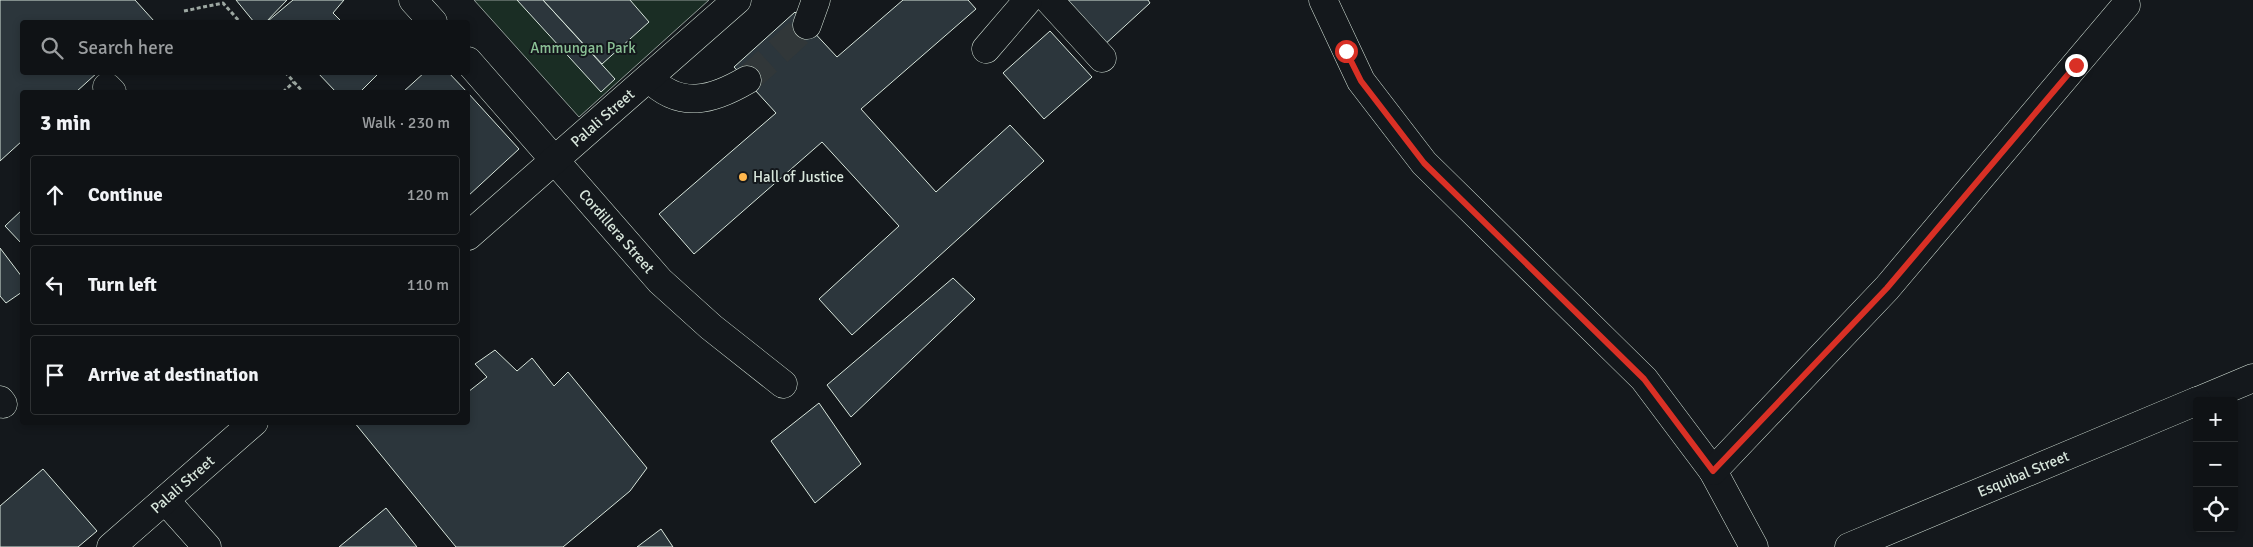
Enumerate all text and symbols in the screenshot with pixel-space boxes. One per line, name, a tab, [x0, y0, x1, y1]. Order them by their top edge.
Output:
search box	[20, 20, 470, 75]
icon: search	[38, 34, 66, 62]
text: Search here	[78, 36, 174, 60]
park label: Ammungan Park	[530, 39, 636, 57]
route start	[1335, 40, 1358, 63]
route end	[2065, 54, 2088, 77]
street label: Palali Street	[567, 85, 638, 151]
text: 3 min	[40, 110, 91, 136]
text: Walk · 230 m	[362, 113, 450, 133]
place label: Hall of Justice	[753, 168, 844, 186]
marker: Hall of Justice	[737, 171, 749, 183]
icon: ahead	[41, 181, 69, 209]
text: Continue	[88, 183, 163, 207]
text: 120 m	[407, 185, 449, 205]
street label: Cordillera Street	[575, 186, 658, 277]
icon: left	[41, 271, 69, 299]
text: Turn left	[88, 273, 157, 297]
text: 110 m	[407, 275, 449, 295]
icon: arrive	[41, 361, 69, 389]
text: Arrive at destination	[88, 363, 259, 387]
map controls	[2193, 397, 2238, 532]
button: +	[2193, 397, 2238, 442]
button: −	[2193, 442, 2238, 487]
street label: Esquibal Street	[1975, 447, 2072, 501]
street label: Palali Street	[147, 452, 218, 517]
button: locate	[2193, 487, 2238, 532]

